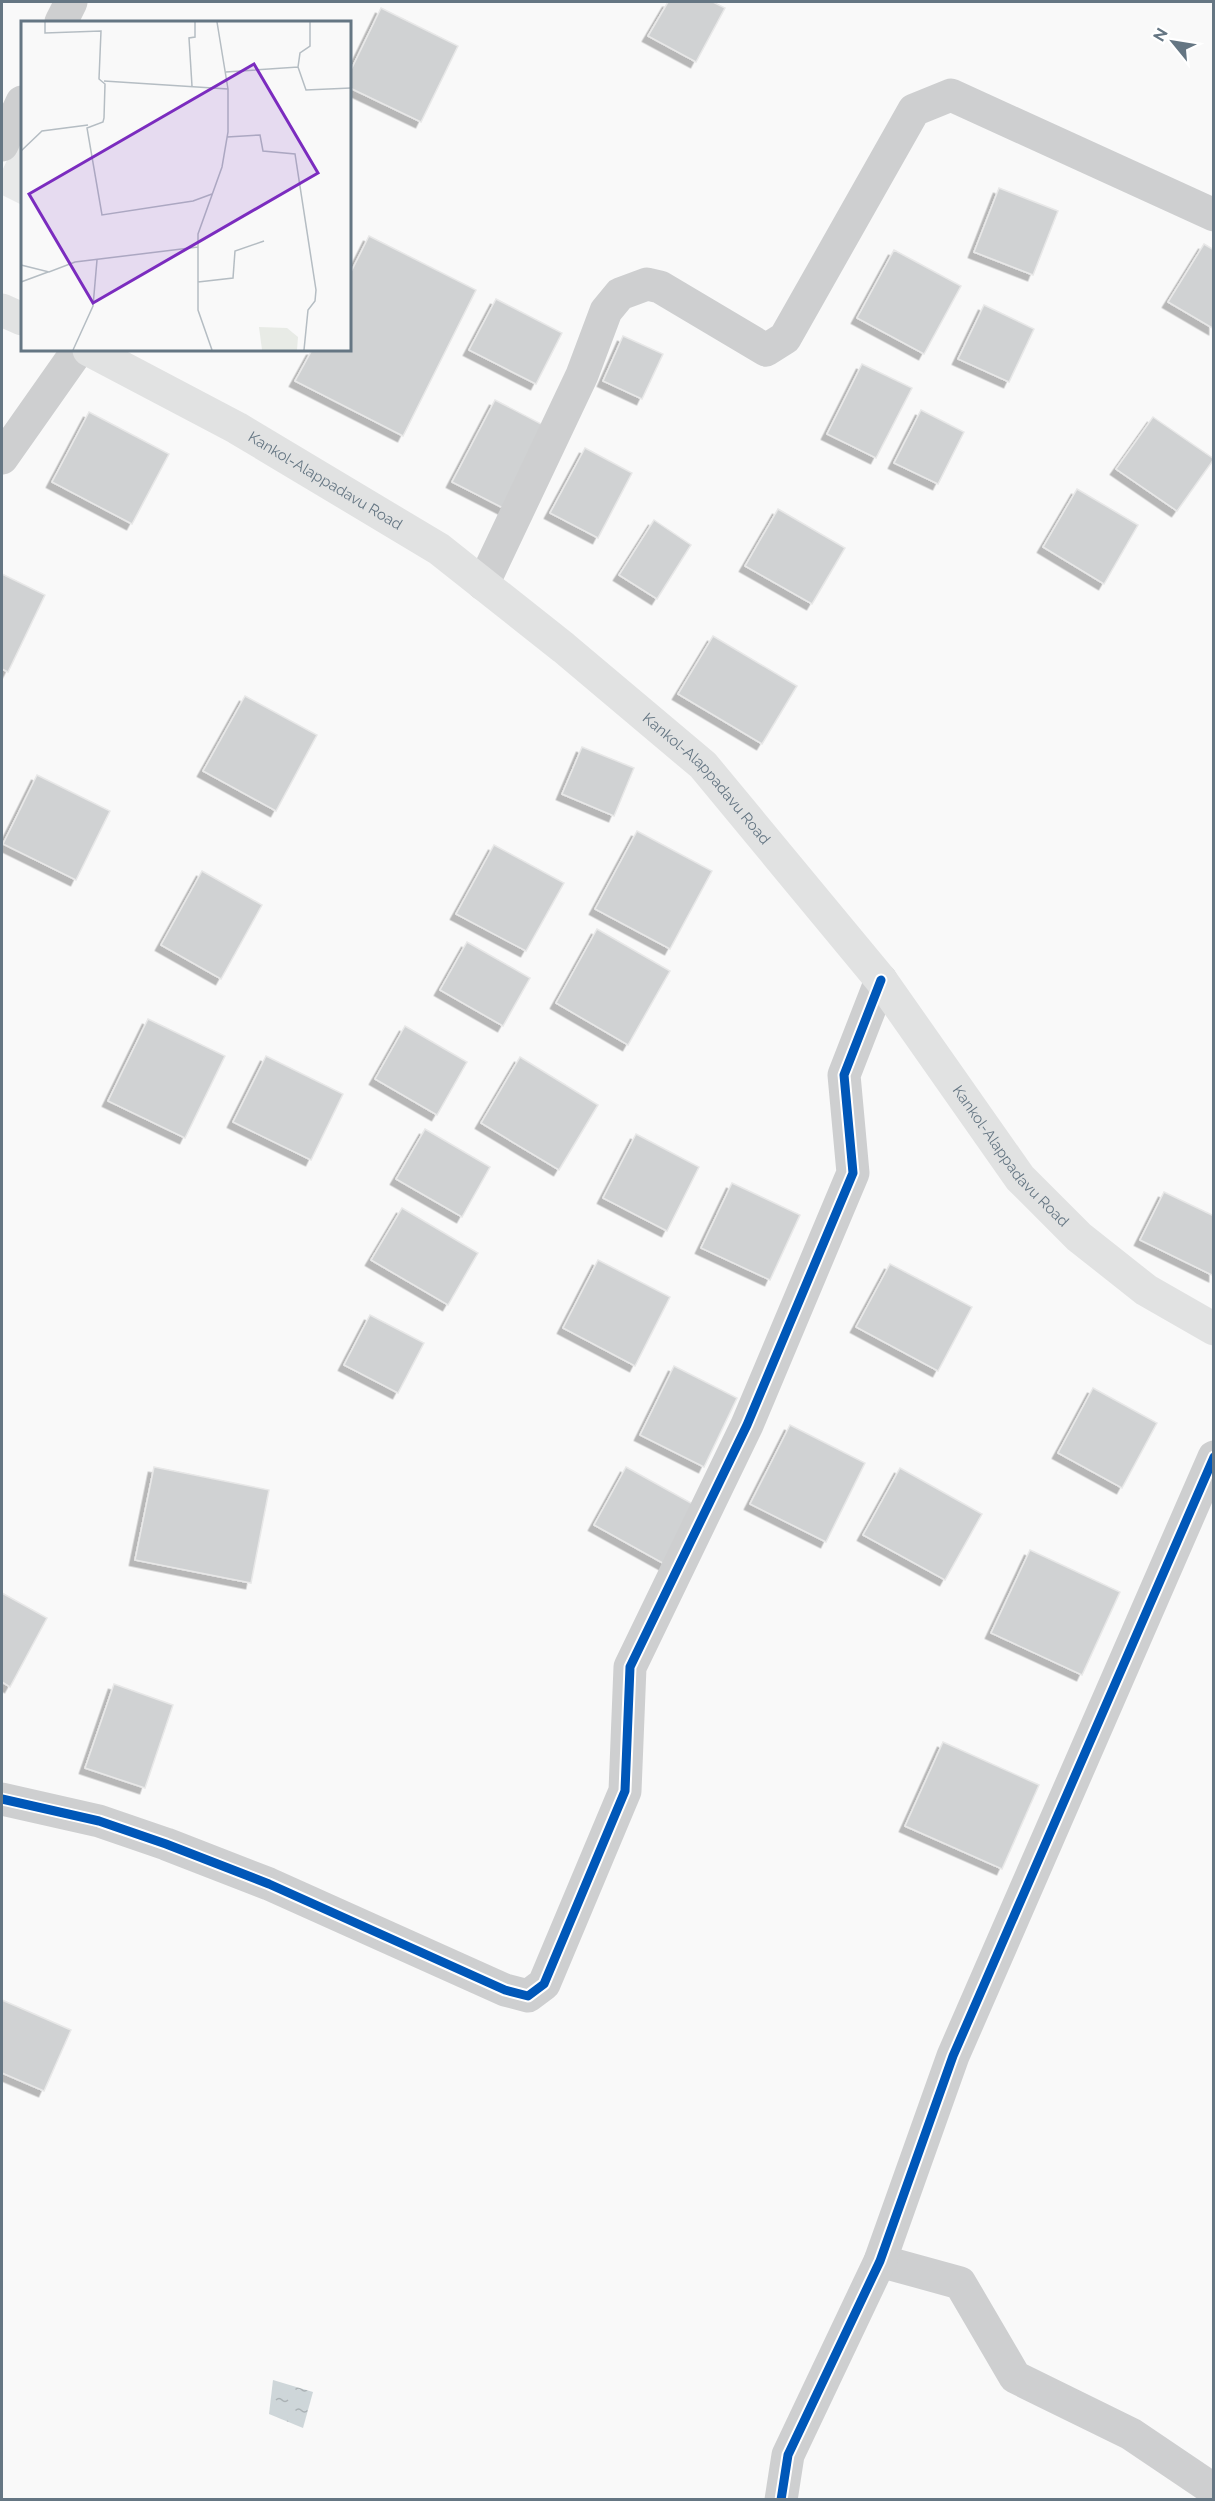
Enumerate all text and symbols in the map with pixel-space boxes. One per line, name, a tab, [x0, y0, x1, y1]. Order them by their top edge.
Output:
north arrow	[1143, 12, 1203, 72]
inset map	[21, 21, 351, 351]
text: N	[1149, 25, 1172, 45]
street label: Kankol-Alappadavu Road	[245, 428, 405, 534]
street label: Kankol-Alappadavu Road	[639, 709, 774, 848]
street label: Kankol-Alappadavu Road	[949, 1082, 1072, 1230]

